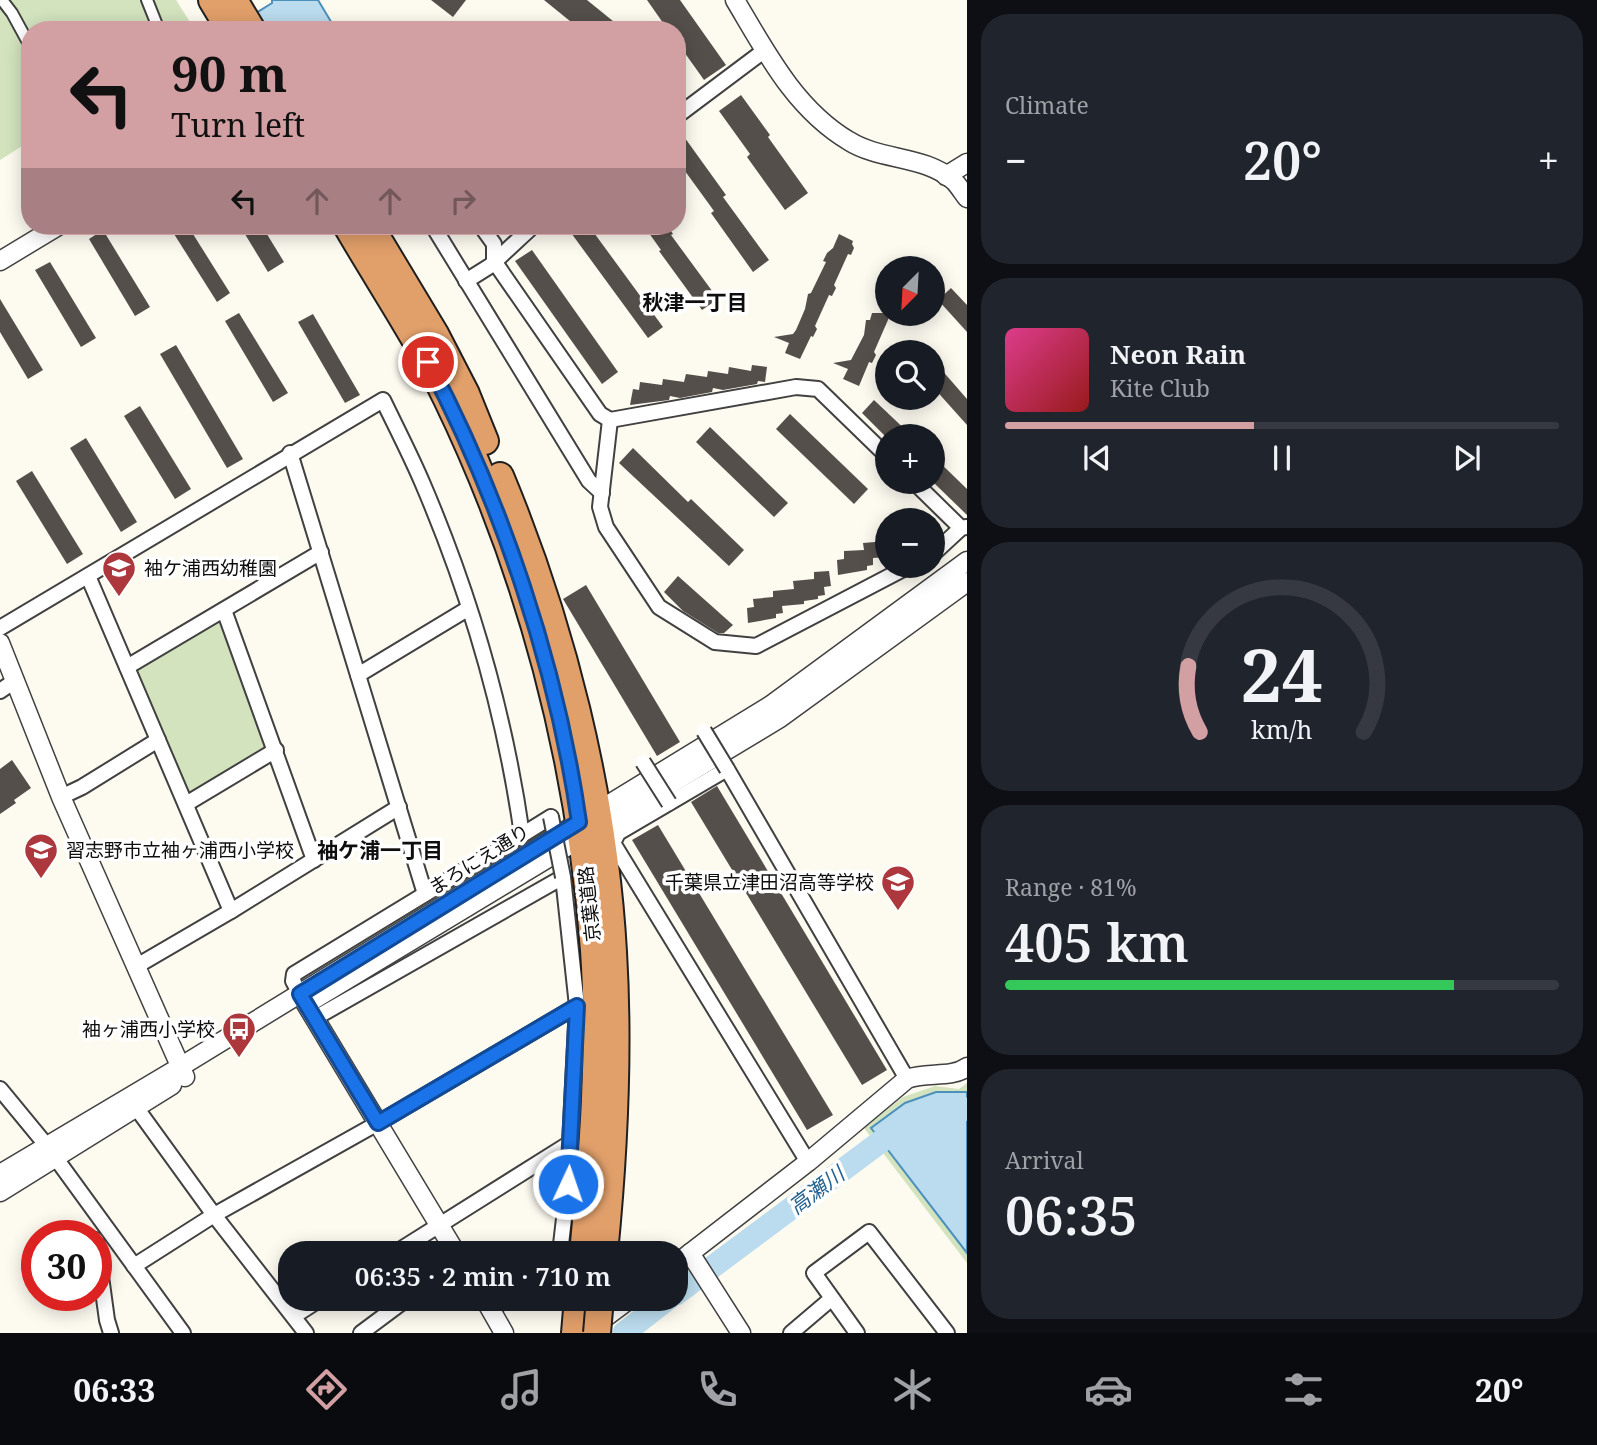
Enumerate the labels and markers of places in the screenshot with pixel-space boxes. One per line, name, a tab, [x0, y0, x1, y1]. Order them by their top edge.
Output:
pin	[398, 332, 458, 392]
school or university icon: 袖ケ浦西幼稚園	[100, 549, 138, 598]
place label: 袖ケ浦西幼稚園	[144, 555, 277, 581]
school or university icon: 習志野市立袖ヶ浦西小学校	[22, 831, 60, 880]
place label: 習志野市立袖ヶ浦西小学校	[66, 837, 294, 863]
school or university icon: 千葉県立津田沼高等学校	[879, 863, 917, 912]
place label: 千葉県立津田沼高等学校	[665, 869, 874, 895]
bus stop icon: 袖ヶ浦西小学校	[220, 1010, 258, 1059]
place label: 袖ヶ浦西小学校	[82, 1016, 215, 1042]

